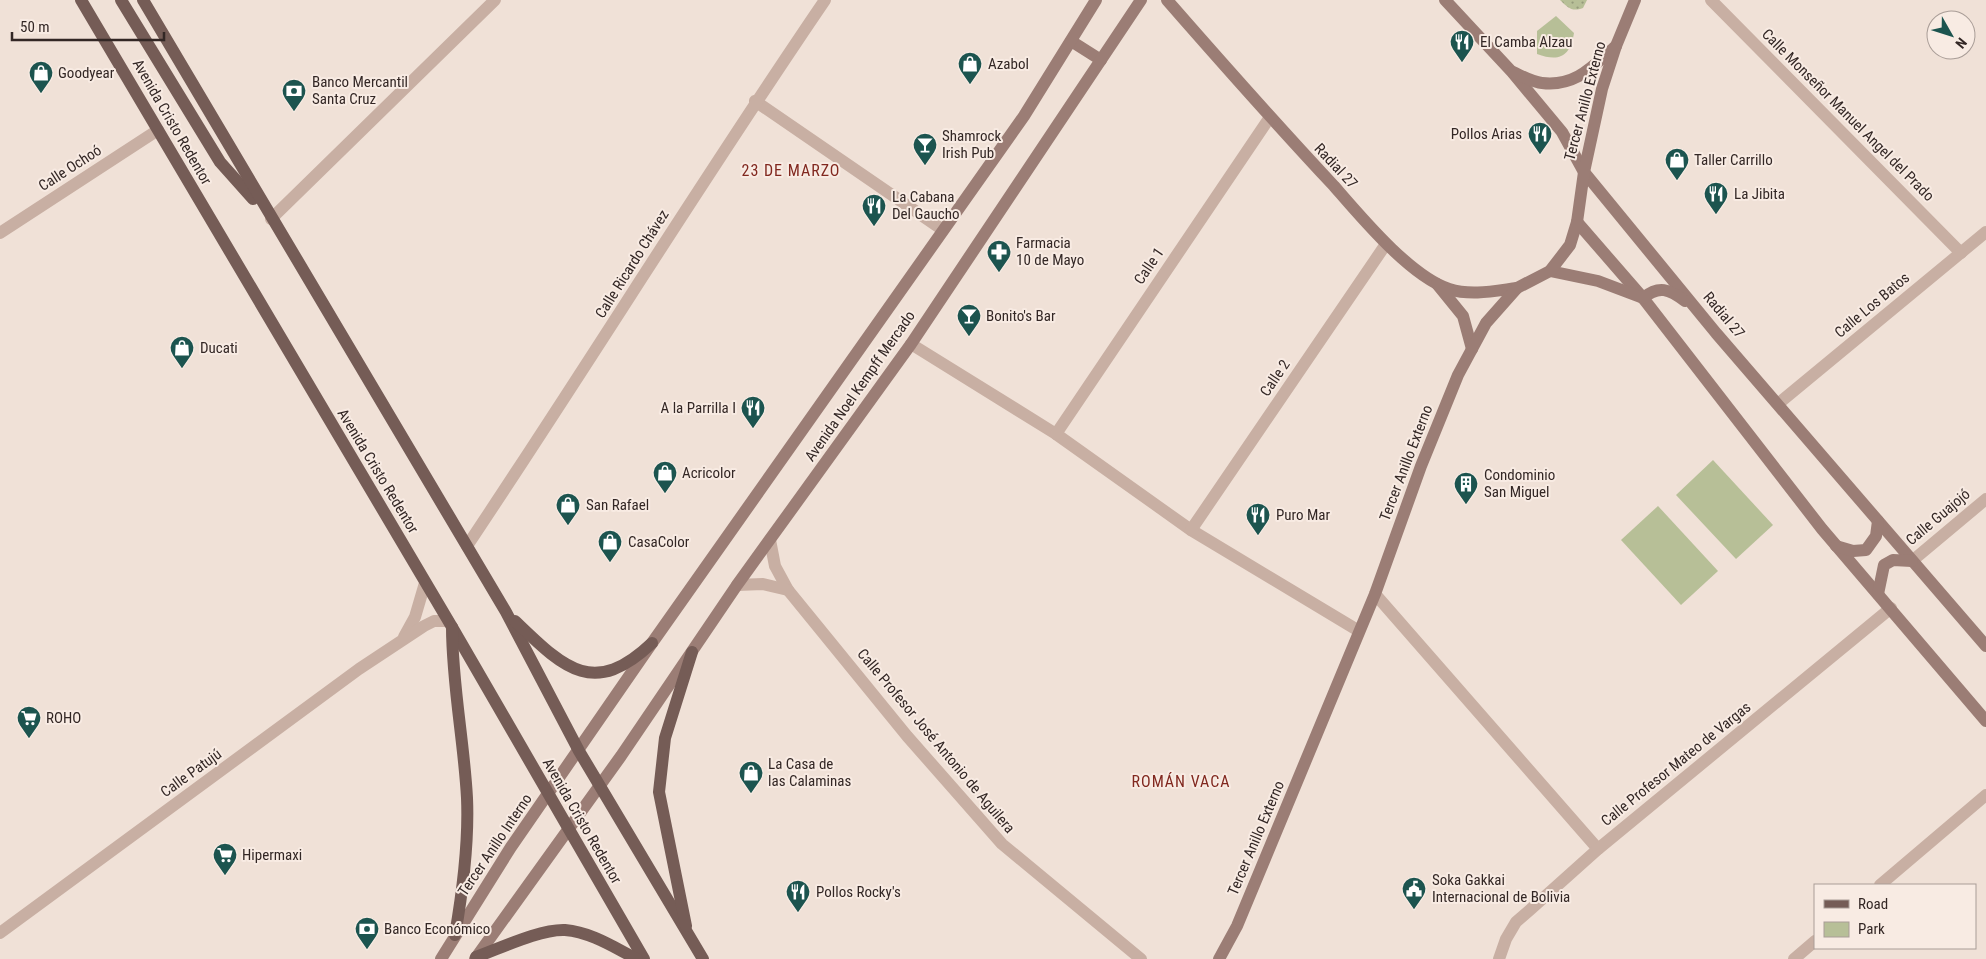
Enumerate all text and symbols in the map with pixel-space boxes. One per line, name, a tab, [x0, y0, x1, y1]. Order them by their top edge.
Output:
scale bar	[12, 10, 165, 42]
north arrow	[1926, 10, 1976, 60]
text: 50 m	[20, 18, 50, 36]
street label: Calle Monseñor Manuel Angel del Prado	[1758, 25, 1938, 205]
restaurant icon: El Camba Alzau	[1449, 29, 1475, 63]
place label: El Camba Alzau	[1480, 33, 1572, 51]
text: N	[1952, 35, 1970, 52]
street label: Tercer Anillo Externo	[1560, 39, 1610, 163]
shop icon: Azabol	[957, 51, 983, 85]
place label: Azabol	[988, 55, 1029, 73]
street label: Avenida Cristo Redentor	[129, 56, 216, 188]
shop icon: Goodyear	[28, 60, 54, 94]
place label: Goodyear	[58, 64, 115, 82]
place label: Banco Mercantil Santa Cruz	[312, 73, 408, 108]
bank icon: Banco Mercantil Santa Cruz	[281, 78, 307, 112]
restaurant icon: Pollos Arias	[1527, 121, 1553, 155]
place label: Pollos Arias	[1451, 125, 1522, 143]
place label: Shamrock Irish Pub	[942, 127, 1001, 162]
bar icon: Shamrock Irish Pub	[912, 132, 938, 166]
street label: Radial 27	[1311, 140, 1361, 192]
street label: Calle Ochoó	[35, 141, 105, 195]
shop icon: Taller Carrillo	[1664, 147, 1690, 181]
place label: Taller Carrillo	[1694, 151, 1773, 169]
district label: 23 DE MARZO	[742, 161, 840, 180]
restaurant icon: La Jibita	[1703, 181, 1729, 215]
place label: La Jibita	[1734, 185, 1785, 203]
place label: La Cabana Del Gaucho	[892, 188, 959, 223]
restaurant icon: La Cabana Del Gaucho	[861, 193, 887, 227]
street label: Calle Ricardo Chávez	[591, 207, 673, 321]
place label: Farmacia 10 de Mayo	[1016, 234, 1084, 269]
pharmacy icon: Farmacia 10 de Mayo	[986, 239, 1012, 273]
street label: Calle 1	[1130, 244, 1168, 288]
street label: Calle Los Batos	[1831, 268, 1913, 341]
street label: Radial 27	[1699, 288, 1749, 342]
bar icon: Bonito's Bar	[956, 303, 982, 337]
street label: Avenida Noel Kempff Mercado	[801, 307, 919, 465]
place label: Bonito's Bar	[986, 307, 1056, 325]
shop icon: Ducati	[169, 335, 195, 369]
place label: Ducati	[200, 339, 238, 357]
street label: Calle 2	[1256, 356, 1294, 400]
restaurant icon: A la Parrilla I	[740, 395, 766, 429]
place label: A la Parrilla I	[661, 399, 736, 417]
street label: Tercer Anillo Externo	[1376, 403, 1436, 523]
street label: Avenida Cristo Redentor	[334, 405, 423, 537]
shop icon: Acricolor	[652, 460, 678, 494]
place label: Acricolor	[682, 464, 736, 482]
place label: Condominio San Miguel	[1484, 466, 1555, 501]
building icon: Condominio San Miguel	[1453, 471, 1479, 505]
street label: Calle Guajojó	[1902, 485, 1974, 549]
shop icon: San Rafael	[555, 492, 581, 526]
place label: San Rafael	[586, 496, 649, 514]
restaurant icon: Puro Mar	[1245, 502, 1271, 536]
place label: Puro Mar	[1276, 506, 1330, 524]
shop icon: CasaColor	[597, 529, 623, 563]
place label: CasaColor	[628, 533, 690, 551]
street label: Calle Profesor José Antonio de Aguilera	[853, 645, 1019, 837]
street label: Calle Profesor Mateo de Vargas	[1598, 698, 1755, 830]
supermarket icon: ROHO	[16, 705, 42, 739]
place label: ROHO	[46, 709, 81, 727]
street label: Calle Patujú	[157, 745, 225, 801]
street label: Avenida Cristo Redentor	[539, 755, 626, 887]
place label: La Casa de las Calaminas	[768, 755, 851, 790]
shop icon: La Casa de las Calaminas	[738, 760, 764, 794]
district label: ROMÁN VACA	[1132, 772, 1230, 791]
street label: Tercer Anillo Externo	[1224, 778, 1288, 898]
street label: Tercer Anillo Interno	[454, 790, 536, 900]
supermarket icon: Hipermaxi	[212, 842, 238, 876]
place label: Hipermaxi	[242, 846, 302, 864]
place label: Soka Gakkai Internacional de Bolivia	[1432, 871, 1570, 906]
public building icon: Soka Gakkai Internacional de Bolivia	[1401, 876, 1427, 910]
restaurant icon: Pollos Rocky's	[785, 879, 811, 913]
place label: Pollos Rocky's	[816, 883, 901, 901]
legend	[1814, 884, 1976, 949]
text: Road	[1858, 895, 1888, 913]
bank icon: Banco Económico	[354, 916, 380, 950]
place label: Banco Económico	[384, 920, 490, 938]
text: Park	[1858, 920, 1885, 938]

